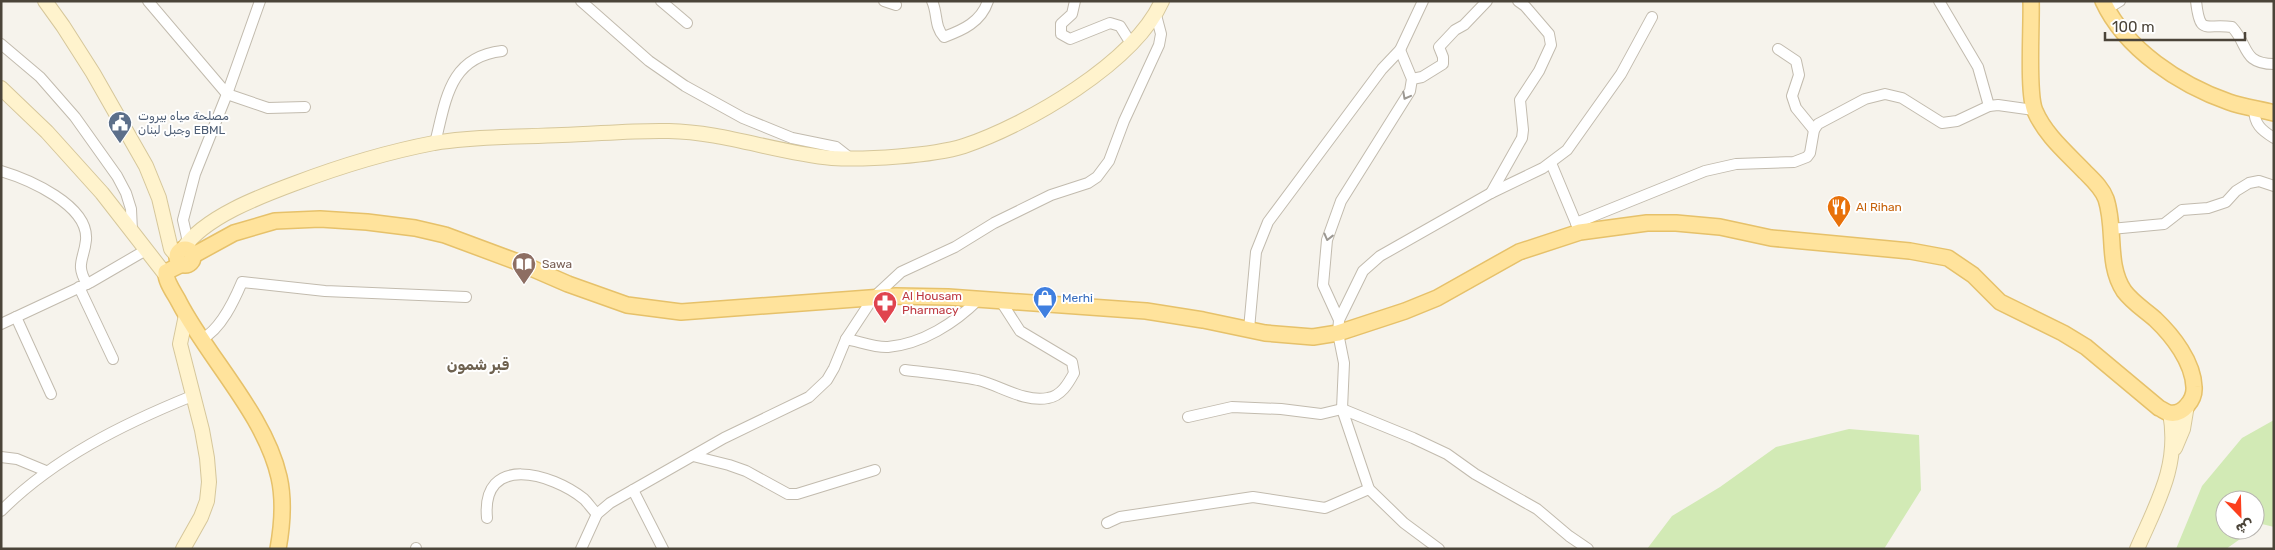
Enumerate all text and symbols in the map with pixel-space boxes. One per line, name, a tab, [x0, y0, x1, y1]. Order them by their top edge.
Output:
scale bar	[2105, 10, 2245, 42]
text: 100 m	[2112, 18, 2154, 36]
one-way arrow	[1402, 90, 1412, 99]
place label: مصلحة مياه بيروت وجبل لبنان EBML	[138, 109, 229, 138]
public building icon: مصلحة مياه بيروت وجبل لبنان EBML	[107, 110, 133, 144]
restaurant icon: Al Rihan	[1826, 194, 1852, 228]
place label: Al Rihan	[1856, 200, 1902, 214]
one-way arrow	[1323, 233, 1334, 241]
library icon: Sawa	[511, 251, 537, 285]
place label: Sawa	[542, 257, 572, 271]
shop icon: Merhi	[1032, 285, 1058, 319]
place label: Al Housam Pharmacy	[902, 289, 962, 317]
pharmacy icon: Al Housam Pharmacy	[872, 290, 898, 324]
place label: Merhi	[1062, 291, 1093, 305]
district label: قبر شمون	[447, 356, 509, 374]
north arrow	[2215, 490, 2265, 540]
text: ش	[2233, 515, 2256, 538]

